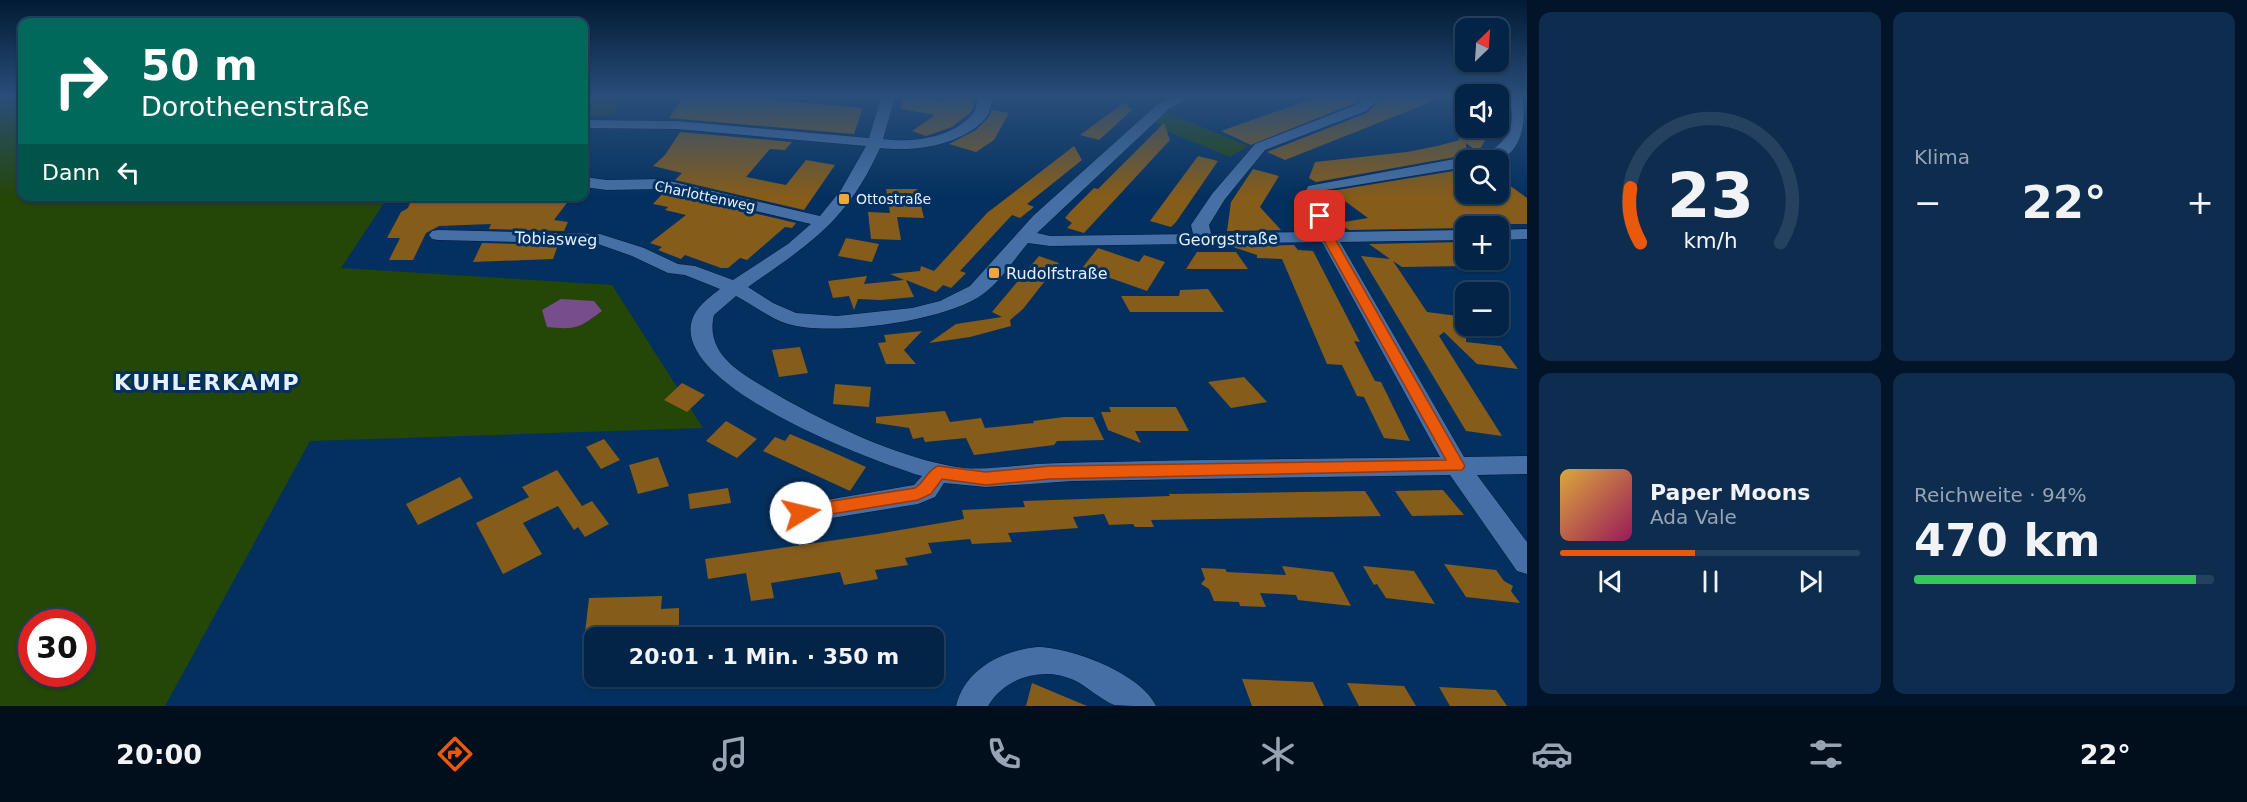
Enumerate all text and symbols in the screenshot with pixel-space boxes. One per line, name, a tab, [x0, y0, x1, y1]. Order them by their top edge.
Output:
north arrow	[1455, 18, 1509, 72]
map controls	[1455, 18, 1509, 336]
text: 50 m	[141, 41, 258, 90]
icon: right	[42, 42, 120, 120]
button: sound	[1455, 84, 1509, 138]
text: Dorotheenstraße	[141, 91, 369, 122]
text: Klima	[1914, 145, 1970, 169]
button: search	[1455, 150, 1509, 204]
icon: left	[112, 156, 145, 189]
text: 23	[1667, 159, 1753, 232]
text: Dann	[42, 160, 100, 185]
text: 22°	[2021, 176, 2107, 229]
street label: Charlottenweg	[653, 177, 757, 215]
text: −	[1914, 183, 1942, 222]
text: +	[2186, 183, 2214, 222]
pin	[1294, 190, 1345, 241]
place label: Ottostraße	[856, 191, 931, 207]
marker: Ottostraße	[837, 192, 851, 206]
icon: arrive	[1303, 199, 1336, 232]
button: +	[1455, 216, 1509, 270]
street label: Tobiasweg	[513, 228, 598, 250]
street label: Georgstraße	[1178, 229, 1278, 249]
text: km/h	[1683, 229, 1737, 254]
place label: Rudolfstraße	[1006, 264, 1107, 283]
marker: Rudolfstraße	[987, 266, 1001, 280]
button: −	[1455, 282, 1509, 336]
district label: KUHLERKAMP	[114, 370, 300, 395]
text: Paper Moons	[1650, 480, 1810, 505]
position arrow	[769, 481, 833, 545]
text: Reichweite · 94%	[1914, 483, 2086, 507]
text: Ada Vale	[1650, 505, 1737, 529]
text: 470 km	[1914, 514, 2100, 567]
icon: previous	[1594, 565, 1627, 598]
icon: pause	[1694, 565, 1727, 598]
icon: next	[1794, 565, 1827, 598]
speed limit sign: 30	[18, 609, 96, 687]
text: 20:01 · 1 Min. · 350 m	[629, 644, 899, 669]
icon: directions	[434, 733, 476, 775]
icon: music	[709, 733, 751, 775]
icon: phone	[983, 733, 1025, 775]
icon: climate	[1257, 733, 1299, 775]
icon: car	[1531, 733, 1573, 775]
icon: filters	[1805, 733, 1847, 775]
text: 20:00	[116, 739, 202, 770]
text: 22°	[2080, 739, 2131, 770]

